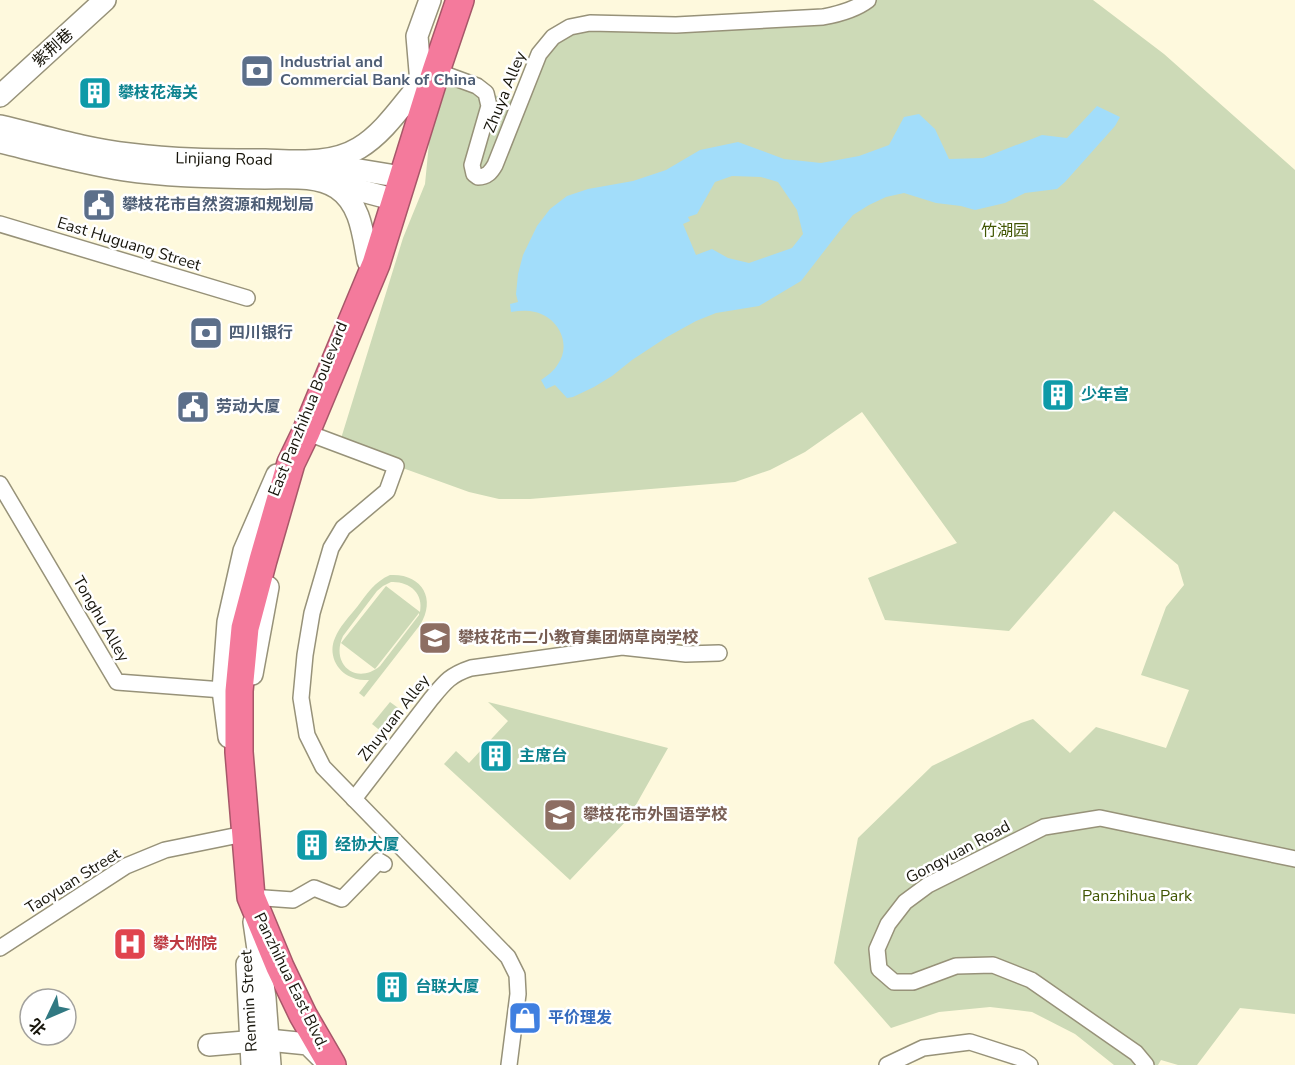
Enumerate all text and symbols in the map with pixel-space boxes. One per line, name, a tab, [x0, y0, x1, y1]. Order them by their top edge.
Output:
street label: 紫荆巷	[28, 24, 78, 72]
street label: Zhuya Alley	[479, 47, 532, 136]
place label: Industrial and Commercial Bank of China	[280, 51, 476, 91]
bank icon: Industrial and Commercial Bank of China	[239, 53, 275, 89]
building icon: 攀枝花海关	[77, 75, 113, 111]
place label: 攀枝花海关	[118, 82, 198, 104]
street label: Linjiang Road	[175, 147, 273, 171]
public building icon: 攀枝花市自然资源和规划局	[81, 187, 117, 223]
place label: 攀枝花市自然资源和规划局	[122, 194, 314, 216]
street label: East Huguang Street	[54, 212, 204, 276]
park label: 竹湖园	[981, 220, 1029, 242]
bank icon: 四川银行	[188, 315, 224, 351]
street label: East Panzhihua Boulevard	[263, 318, 353, 500]
place label: 四川银行	[229, 322, 293, 344]
building icon: 少年宫	[1040, 377, 1076, 413]
place label: 少年宫	[1081, 384, 1129, 406]
public building icon: 劳动大厦	[175, 389, 211, 425]
place label: 劳动大厦	[216, 396, 280, 418]
street label: Tonghu Alley	[68, 572, 135, 667]
school or university icon: 攀枝花市二小教育集团炳草岗学校	[417, 620, 453, 656]
place label: 攀枝花市二小教育集团炳草岗学校	[458, 627, 699, 649]
street label: Zhuyuan Alley	[353, 670, 435, 766]
building icon: 主席台	[478, 738, 514, 774]
place label: 主席台	[519, 745, 567, 767]
school or university icon: 攀枝花市外国语学校	[542, 797, 578, 833]
place label: 攀枝花市外国语学校	[583, 804, 728, 826]
street label: Gongyuan Road	[902, 815, 1014, 889]
building icon: 经协大厦	[294, 827, 330, 863]
place label: 经协大厦	[335, 834, 399, 856]
street label: Taoyuan Street	[21, 843, 125, 919]
park label: Panzhihua Park	[1082, 885, 1193, 907]
street label: Panzhihua East Blvd.	[248, 909, 334, 1053]
hospital icon: 攀大附院	[112, 926, 148, 962]
place label: 攀大附院	[153, 933, 217, 955]
street label: Renmin Street	[235, 949, 263, 1053]
building icon: 台联大厦	[374, 969, 410, 1005]
place label: 台联大厦	[415, 976, 479, 998]
north arrow	[18, 987, 78, 1047]
shop icon: 平价理发	[507, 1000, 543, 1036]
place label: 平价理发	[548, 1007, 612, 1029]
text: 北	[24, 1013, 51, 1040]

